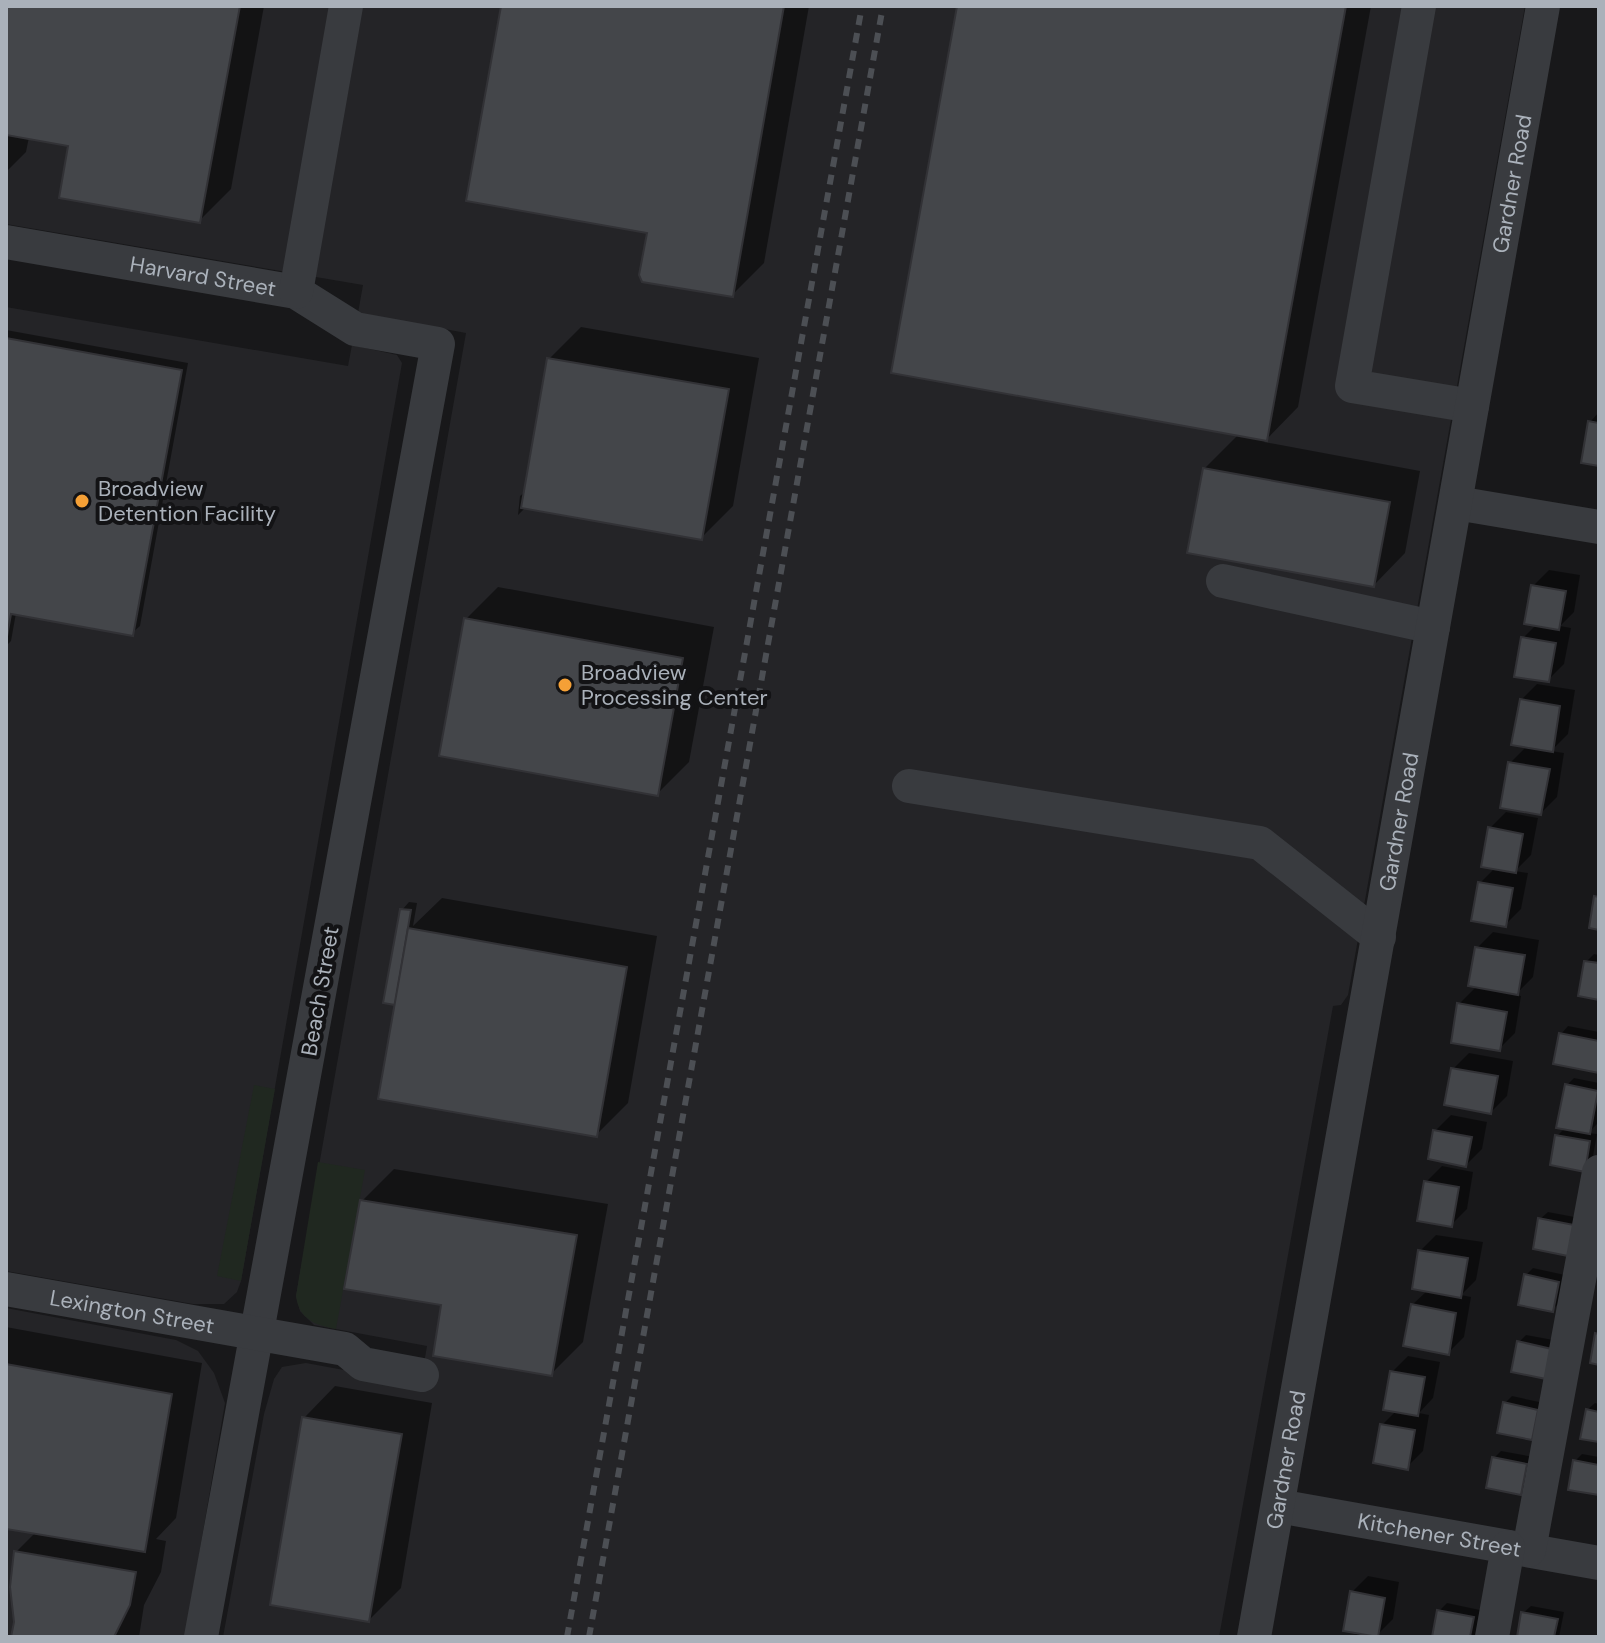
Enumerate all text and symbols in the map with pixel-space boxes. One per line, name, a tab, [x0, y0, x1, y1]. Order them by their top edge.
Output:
street label: Gardner Road	[1485, 112, 1538, 255]
street label: Harvard Street	[128, 249, 278, 303]
place label: Broadview Detention Facility	[98, 474, 276, 528]
marker: Broadview Detention Facility	[73, 492, 91, 510]
place label: Broadview Processing Center	[581, 658, 768, 712]
marker: Broadview Processing Center	[556, 676, 574, 694]
street label: Gardner Road	[1372, 750, 1425, 893]
street label: Beach Street	[294, 924, 346, 1058]
street label: Lexington Street	[48, 1283, 217, 1340]
street label: Gardner Road	[1259, 1388, 1312, 1531]
street label: Kitchener Street	[1355, 1506, 1524, 1563]

